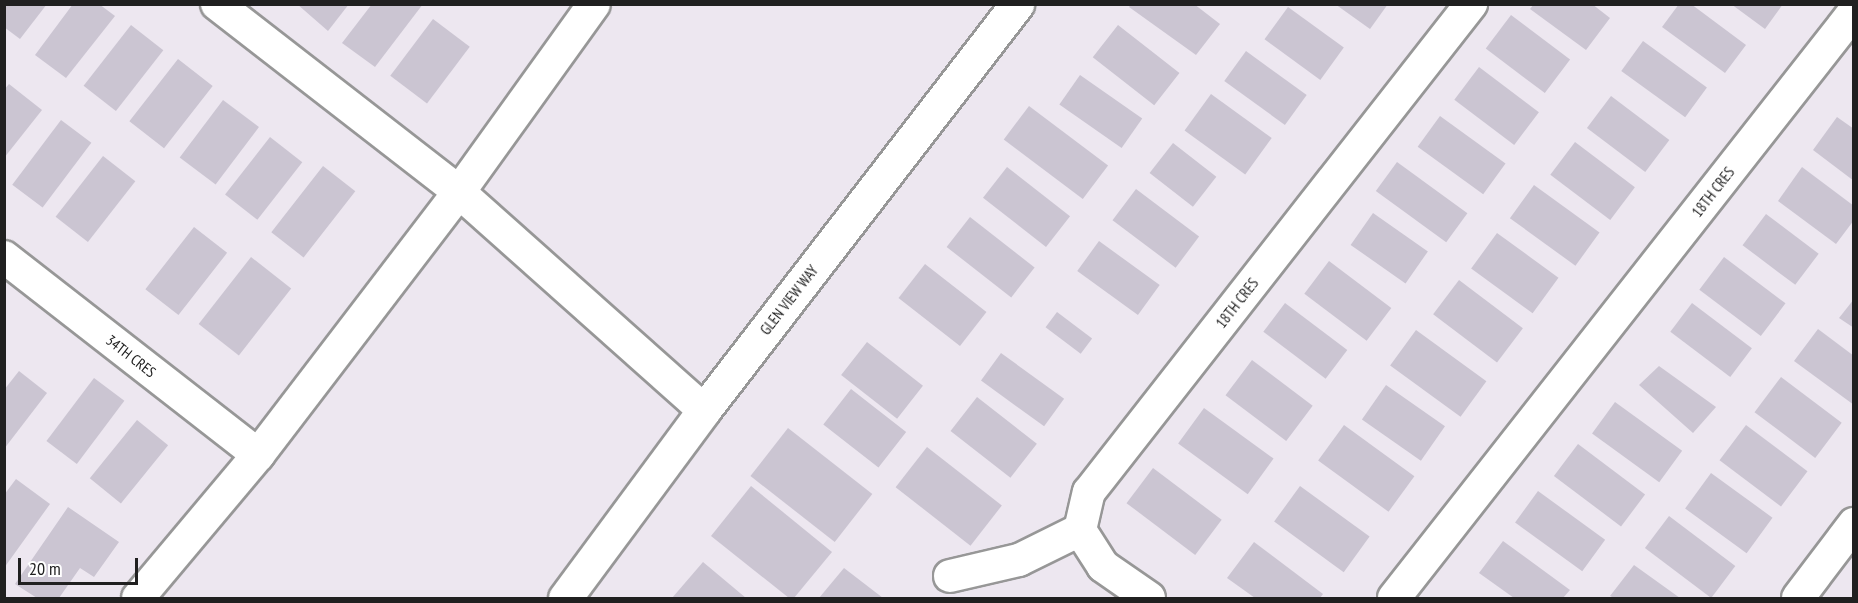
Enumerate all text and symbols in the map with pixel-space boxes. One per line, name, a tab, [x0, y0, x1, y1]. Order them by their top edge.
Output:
street label: 18TH CRES	[1688, 163, 1738, 221]
street label: GLEN VIEW WAY	[756, 261, 822, 339]
street label: 18TH CRES	[1212, 274, 1262, 332]
street label: 34TH CRES	[102, 331, 160, 381]
scale bar	[21, 546, 141, 584]
text: 20 m	[29, 557, 61, 580]

